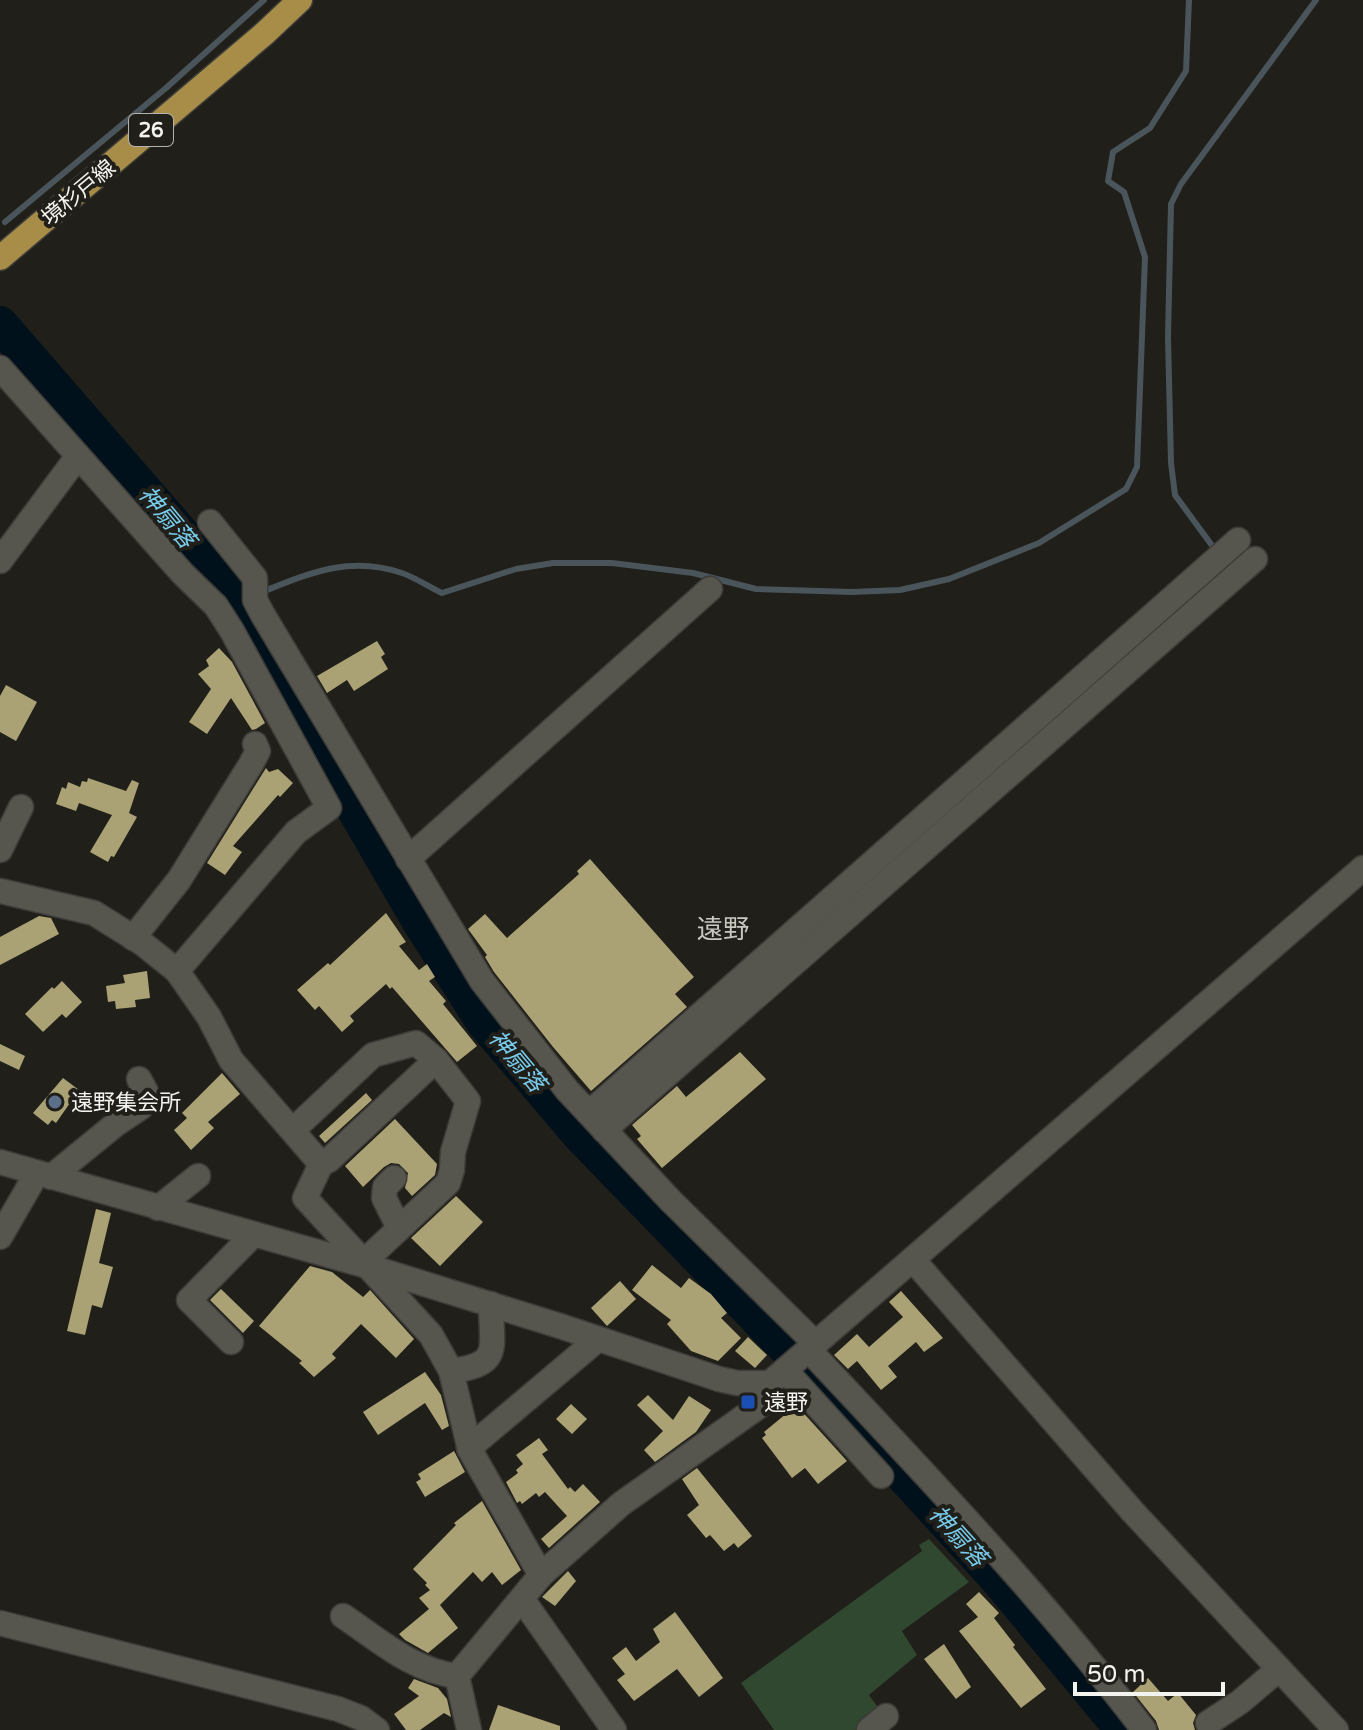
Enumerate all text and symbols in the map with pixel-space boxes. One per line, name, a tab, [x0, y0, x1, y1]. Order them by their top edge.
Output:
road number: 26	[129, 114, 173, 146]
street label: 境杉戸線	[37, 155, 121, 231]
water label: 神扇落	[132, 480, 203, 557]
district label: 遠野	[697, 914, 749, 945]
water label: 神扇落	[482, 1024, 553, 1101]
place label: 遠野集会所	[71, 1090, 181, 1116]
marker: 遠野集会所	[46, 1093, 64, 1111]
place label: 遠野	[764, 1390, 808, 1416]
marker: 遠野	[739, 1393, 757, 1411]
water label: 神扇落	[923, 1500, 995, 1576]
scale bar	[1075, 1646, 1223, 1696]
text: 50 m	[1087, 1660, 1145, 1689]

